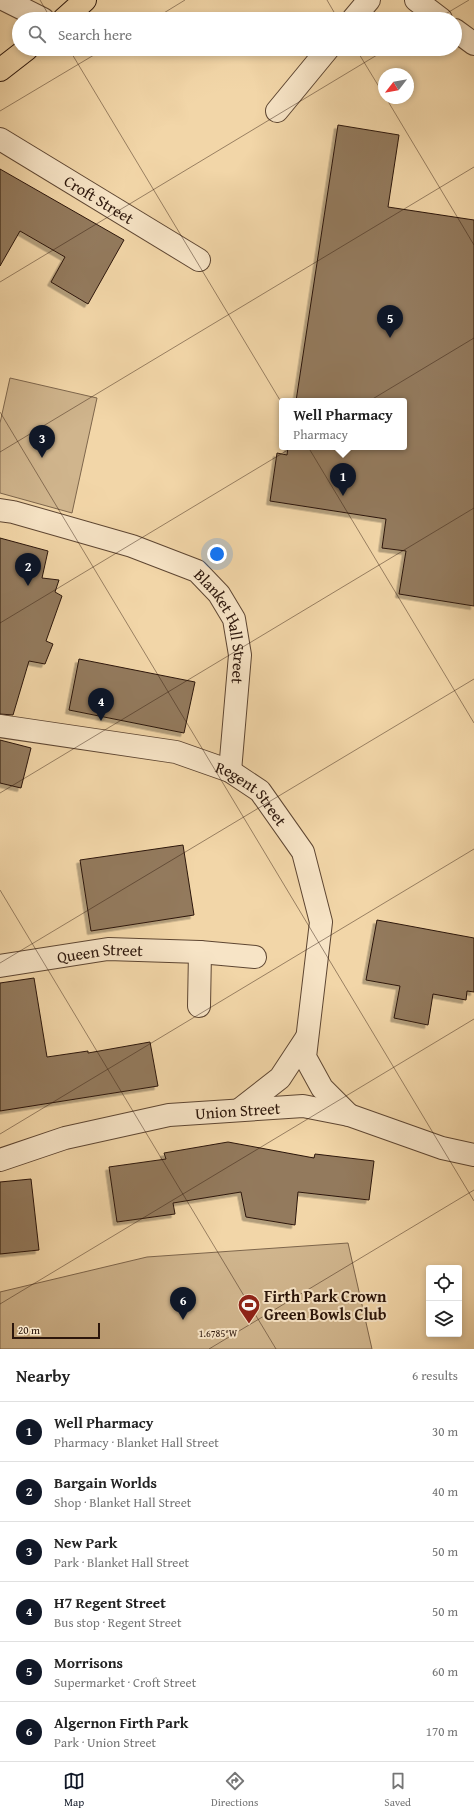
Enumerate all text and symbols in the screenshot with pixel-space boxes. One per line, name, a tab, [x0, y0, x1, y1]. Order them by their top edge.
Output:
search box	[12, 12, 462, 56]
icon: search	[26, 23, 48, 45]
text: Search here	[58, 24, 132, 45]
north arrow	[378, 68, 414, 104]
street label: Croft Street	[60, 169, 139, 230]
pin: 5	[377, 305, 403, 338]
popup	[279, 398, 407, 450]
text: Well Pharmacy	[293, 404, 393, 425]
pin: 3	[29, 425, 55, 458]
text: Pharmacy	[293, 425, 348, 444]
pin: 1	[330, 463, 356, 496]
your location	[207, 544, 227, 564]
pin: 2	[15, 553, 41, 586]
street label: Blanket Hall Street	[189, 563, 252, 685]
pin: 4	[88, 688, 114, 721]
street label: Regent Street	[212, 755, 293, 831]
street label: Queen Street	[55, 937, 144, 969]
street label: Union Street	[194, 1096, 281, 1125]
map controls	[426, 1265, 462, 1337]
button: locate	[426, 1265, 462, 1301]
place label: Firth Park Crown Green Bowls Club	[264, 1284, 387, 1326]
pin: 6	[170, 1287, 196, 1320]
sports icon: Firth Park Crown Green Bowls Club	[236, 1292, 262, 1325]
button: layers	[426, 1301, 462, 1337]
scale bar	[12, 1321, 100, 1340]
text: 20 m	[18, 1322, 40, 1338]
text: 1.6785°W	[199, 1326, 238, 1341]
text: Nearby	[16, 1363, 70, 1388]
text: 6 results	[412, 1366, 458, 1385]
text: Well Pharmacy	[54, 1412, 153, 1433]
text: 1	[26, 1422, 32, 1441]
text: 30 m	[432, 1422, 458, 1441]
text: Pharmacy · Blanket Hall Street	[54, 1433, 219, 1452]
text: Bargain Worlds	[54, 1472, 157, 1493]
text: 2	[26, 1482, 32, 1501]
text: 40 m	[432, 1482, 458, 1501]
text: Shop · Blanket Hall Street	[54, 1493, 191, 1512]
text: New Park	[54, 1532, 117, 1553]
text: 3	[26, 1542, 32, 1561]
text: 50 m	[432, 1542, 458, 1561]
text: Park · Blanket Hall Street	[54, 1553, 189, 1572]
text: H7 Regent Street	[54, 1592, 166, 1613]
text: 4	[26, 1602, 32, 1621]
text: 50 m	[432, 1602, 458, 1621]
text: Bus stop · Regent Street	[54, 1613, 182, 1632]
text: Morrisons	[54, 1652, 123, 1673]
text: 5	[26, 1662, 32, 1681]
text: 60 m	[432, 1662, 458, 1681]
text: Supermarket · Croft Street	[54, 1673, 196, 1692]
text: Algernon Firth Park	[54, 1712, 188, 1733]
text: 6	[26, 1722, 32, 1741]
text: 170 m	[426, 1722, 458, 1741]
text: Park · Union Street	[54, 1733, 156, 1752]
tab: Map	[63, 1770, 85, 1810]
tab: Directions	[211, 1770, 258, 1810]
tab: Saved	[384, 1770, 411, 1810]

